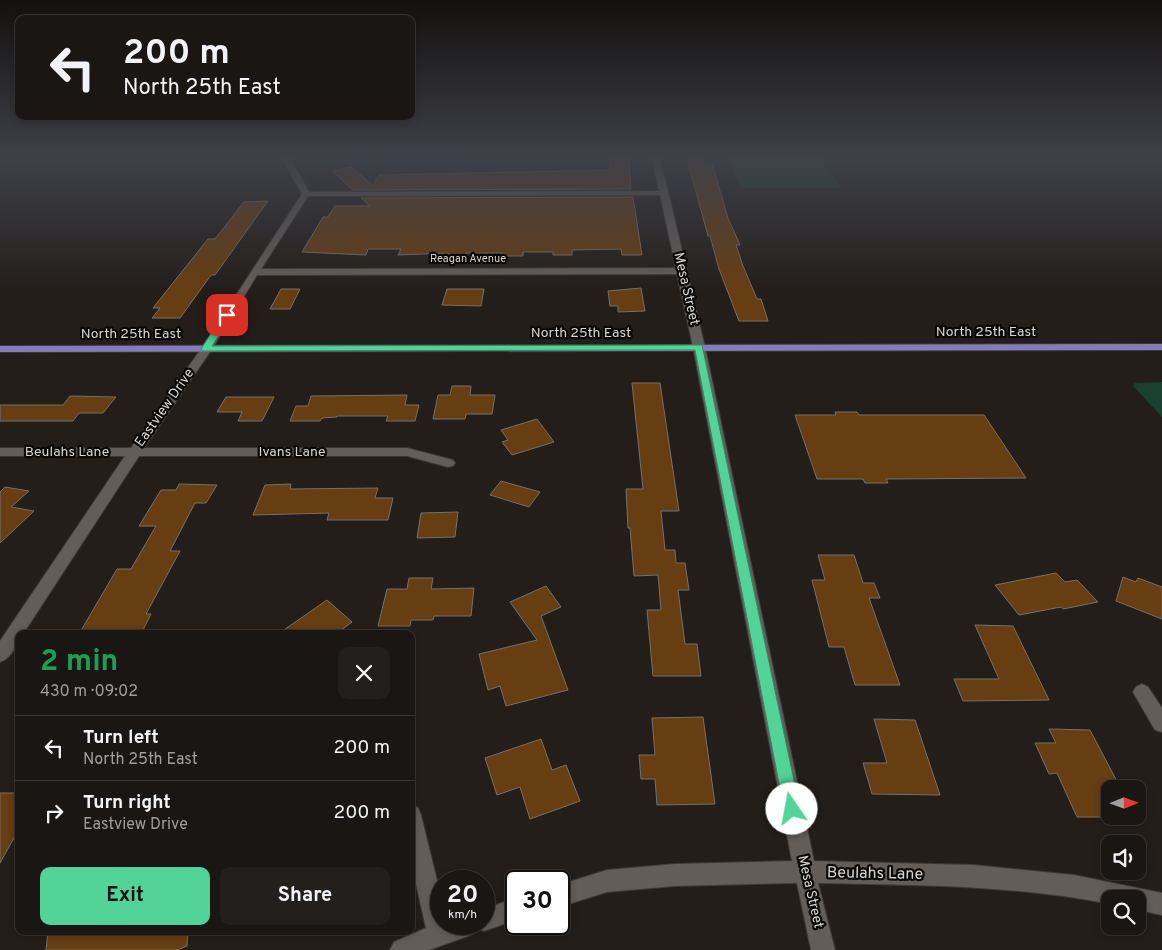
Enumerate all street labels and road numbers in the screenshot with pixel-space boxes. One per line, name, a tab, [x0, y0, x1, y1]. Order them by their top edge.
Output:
street label: Mesa Street	[669, 251, 703, 327]
street label: Reagan Avenue	[430, 252, 506, 266]
street label: North 25th East	[936, 324, 1036, 341]
street label: North 25th East	[531, 325, 631, 342]
street label: North 25th East	[81, 326, 181, 343]
street label: Eastview Drive	[132, 366, 198, 450]
street label: Beulahs Lane	[25, 444, 109, 461]
street label: Ivans Lane	[258, 444, 326, 461]
street label: Mesa Street	[793, 854, 827, 930]
street label: Beulahs Lane	[827, 863, 923, 885]

